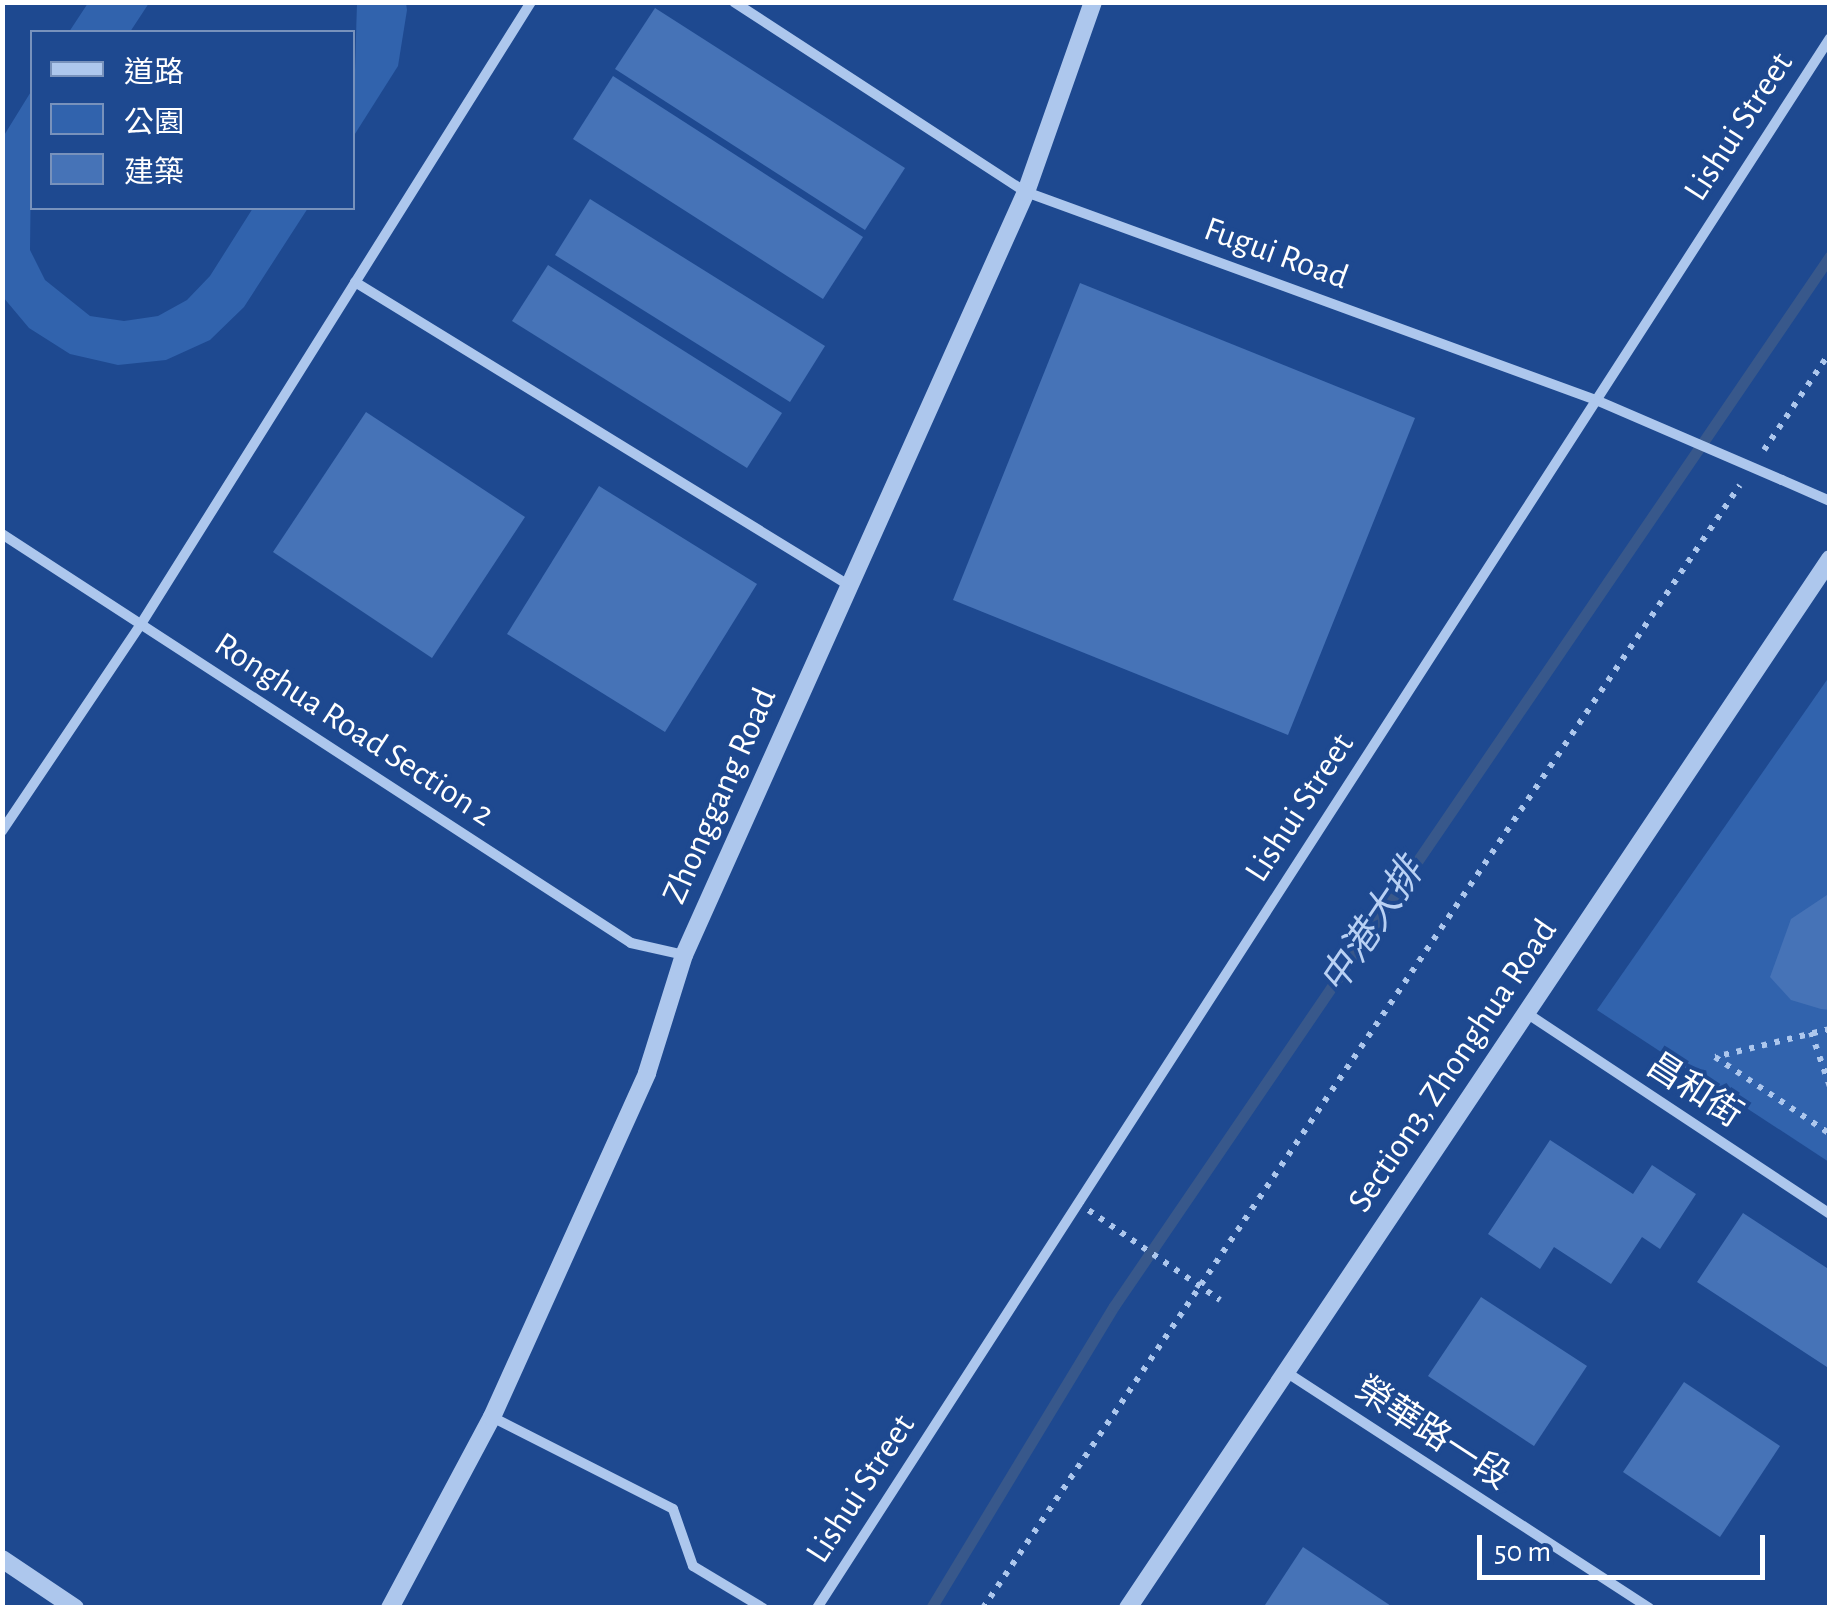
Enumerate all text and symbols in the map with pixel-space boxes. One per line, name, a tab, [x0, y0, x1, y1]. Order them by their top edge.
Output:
legend	[30, 30, 355, 210]
street label: Lishui Street	[1675, 45, 1803, 209]
text: 道路	[124, 58, 184, 88]
text: 公園	[124, 108, 184, 138]
text: 建築	[124, 158, 184, 188]
street label: Fugui Road	[1198, 209, 1354, 299]
street label: Ronghua Road Section 2	[206, 624, 502, 836]
street label: Zhonggang Road	[654, 682, 786, 910]
street label: Lishui Street	[1236, 726, 1364, 890]
water label: 中港大排	[1312, 851, 1434, 1003]
street label: Section3, Zhonghua Road	[1339, 911, 1567, 1221]
street label: 昌和街	[1639, 1045, 1749, 1137]
street label: 榮華路一段	[1347, 1369, 1517, 1499]
street label: Lishui Street	[797, 1407, 925, 1571]
scale bar	[1482, 1515, 1770, 1577]
text: 50 m	[1494, 1537, 1551, 1567]

